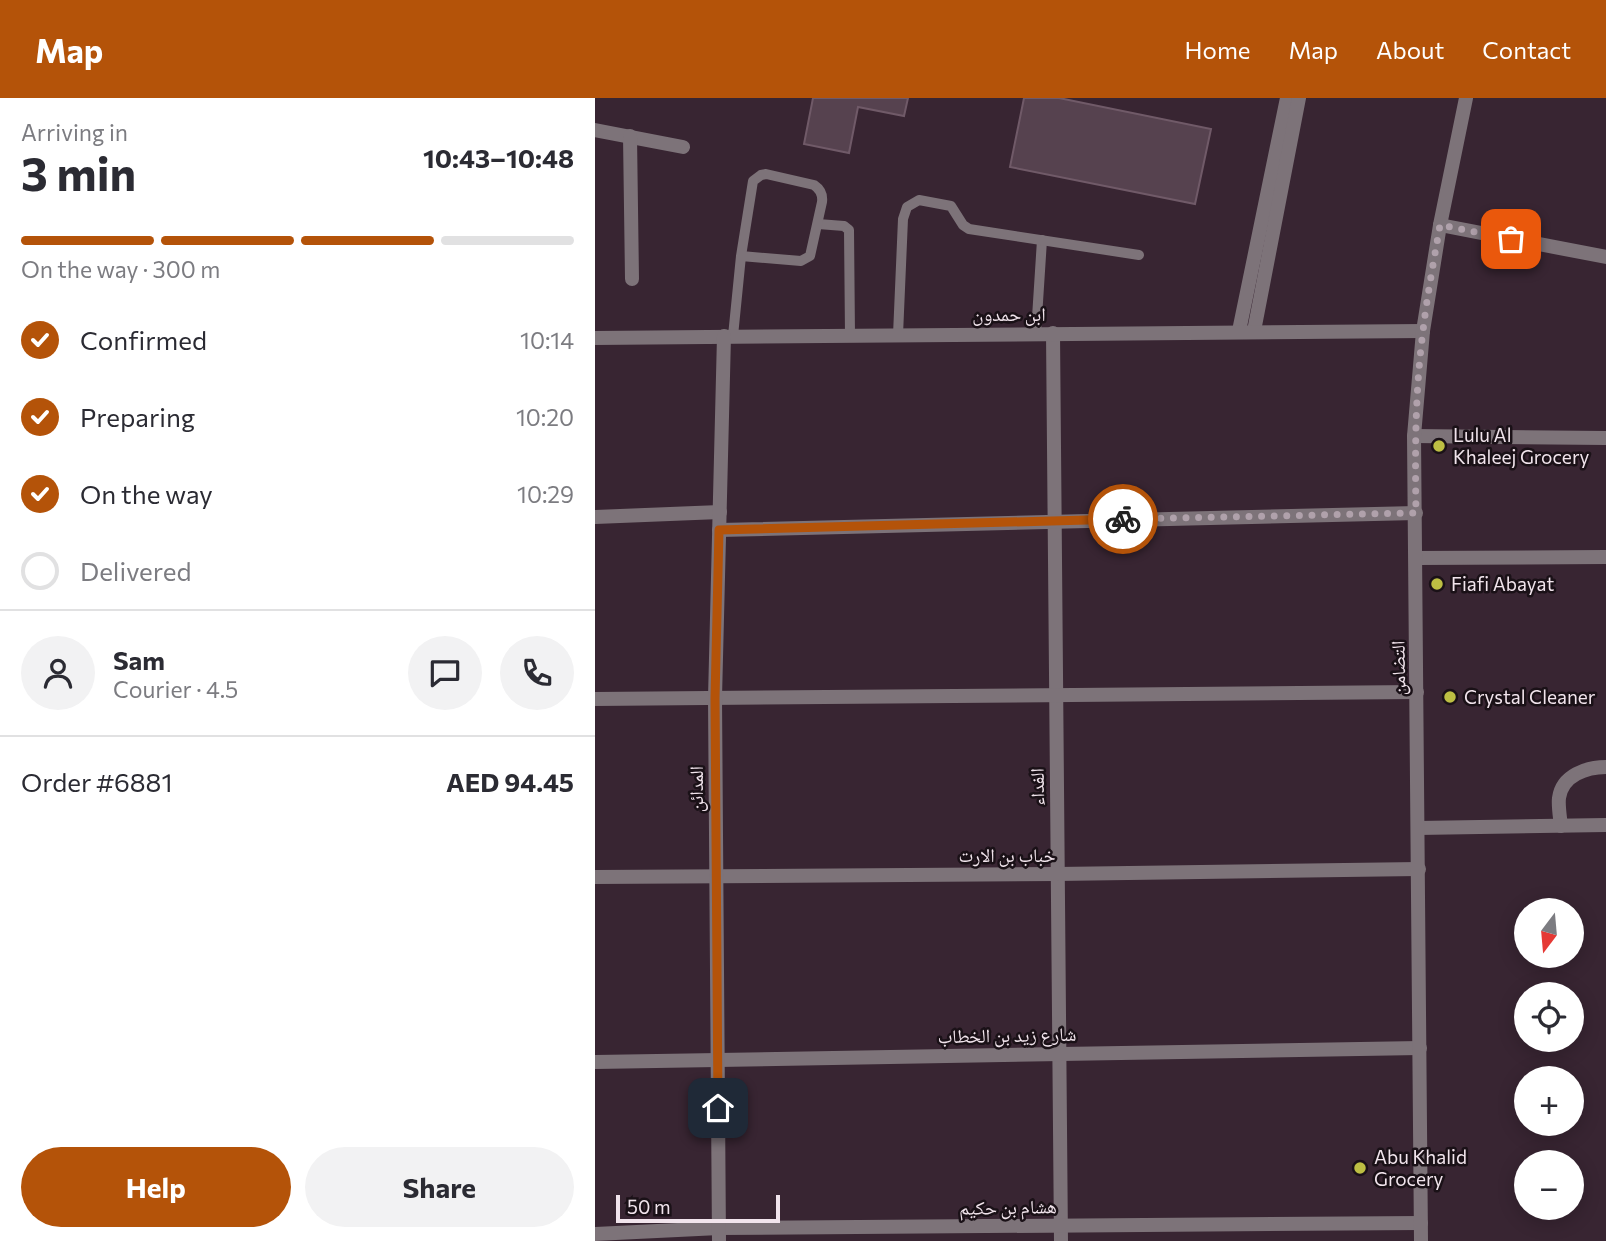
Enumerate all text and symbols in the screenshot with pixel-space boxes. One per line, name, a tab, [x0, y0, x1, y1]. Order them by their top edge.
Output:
text: Map	[35, 29, 103, 70]
text: Home	[1185, 35, 1251, 64]
text: Map	[1289, 35, 1338, 64]
text: About	[1376, 35, 1444, 64]
text: Contact	[1482, 35, 1571, 64]
text: Arriving in	[21, 118, 128, 146]
text: 10:43–10:48	[423, 142, 574, 173]
text: 3 min	[21, 144, 136, 200]
pin	[1481, 209, 1541, 269]
icon: bag	[1492, 220, 1530, 258]
text: On the way · 300 m	[21, 255, 220, 283]
street label: ابن حمدون	[972, 302, 1046, 326]
icon: check	[21, 321, 59, 359]
text: Confirmed	[80, 324, 207, 355]
text: 10:14	[520, 326, 574, 354]
icon: check	[21, 398, 59, 436]
text: Preparing	[80, 401, 195, 432]
text: 10:20	[516, 403, 574, 431]
place label: Lulu Al Khaleej Grocery	[1453, 423, 1589, 468]
marker: Lulu Al Khaleej Grocery	[1431, 438, 1447, 454]
icon: check	[21, 475, 59, 513]
text: On the way	[80, 478, 213, 509]
text: 10:29	[517, 480, 574, 508]
courier	[1088, 484, 1158, 554]
icon: bike	[1104, 500, 1142, 538]
text: Delivered	[80, 555, 191, 586]
place label: Fiafi Abayat	[1451, 572, 1554, 595]
marker: Fiafi Abayat	[1429, 576, 1445, 592]
button: person	[21, 636, 95, 710]
button: chat	[408, 636, 482, 710]
button: phone	[500, 636, 574, 710]
street label: التضامن	[1386, 640, 1410, 696]
text: Sam	[113, 644, 165, 675]
text: Courier · 4.5	[113, 675, 238, 703]
place label: Crystal Cleaner	[1464, 685, 1596, 708]
marker: Crystal Cleaner	[1442, 689, 1458, 705]
text: Order #6881	[21, 766, 173, 797]
text: AED 94.45	[446, 766, 574, 797]
street label: المدائن	[684, 766, 708, 812]
street label: الفداء	[1025, 768, 1048, 806]
street label: خباب بن الارت	[958, 843, 1056, 867]
north arrow	[1514, 898, 1584, 968]
map controls	[1514, 898, 1584, 1220]
button: locate	[1514, 982, 1584, 1052]
street label: شارع زيد بن الخطاب	[937, 1022, 1077, 1048]
button: +	[1514, 1066, 1584, 1136]
pin	[688, 1078, 748, 1138]
icon: home	[699, 1089, 737, 1127]
place label: Abu Khalid Grocery	[1374, 1145, 1467, 1190]
button: Help	[21, 1147, 291, 1227]
button: Share	[305, 1147, 574, 1227]
button: −	[1514, 1150, 1584, 1220]
marker: Abu Khalid Grocery	[1352, 1160, 1368, 1176]
scale bar	[616, 1192, 781, 1224]
street label: هشام بن حكيم	[959, 1194, 1057, 1222]
text: 50 m	[627, 1195, 671, 1218]

